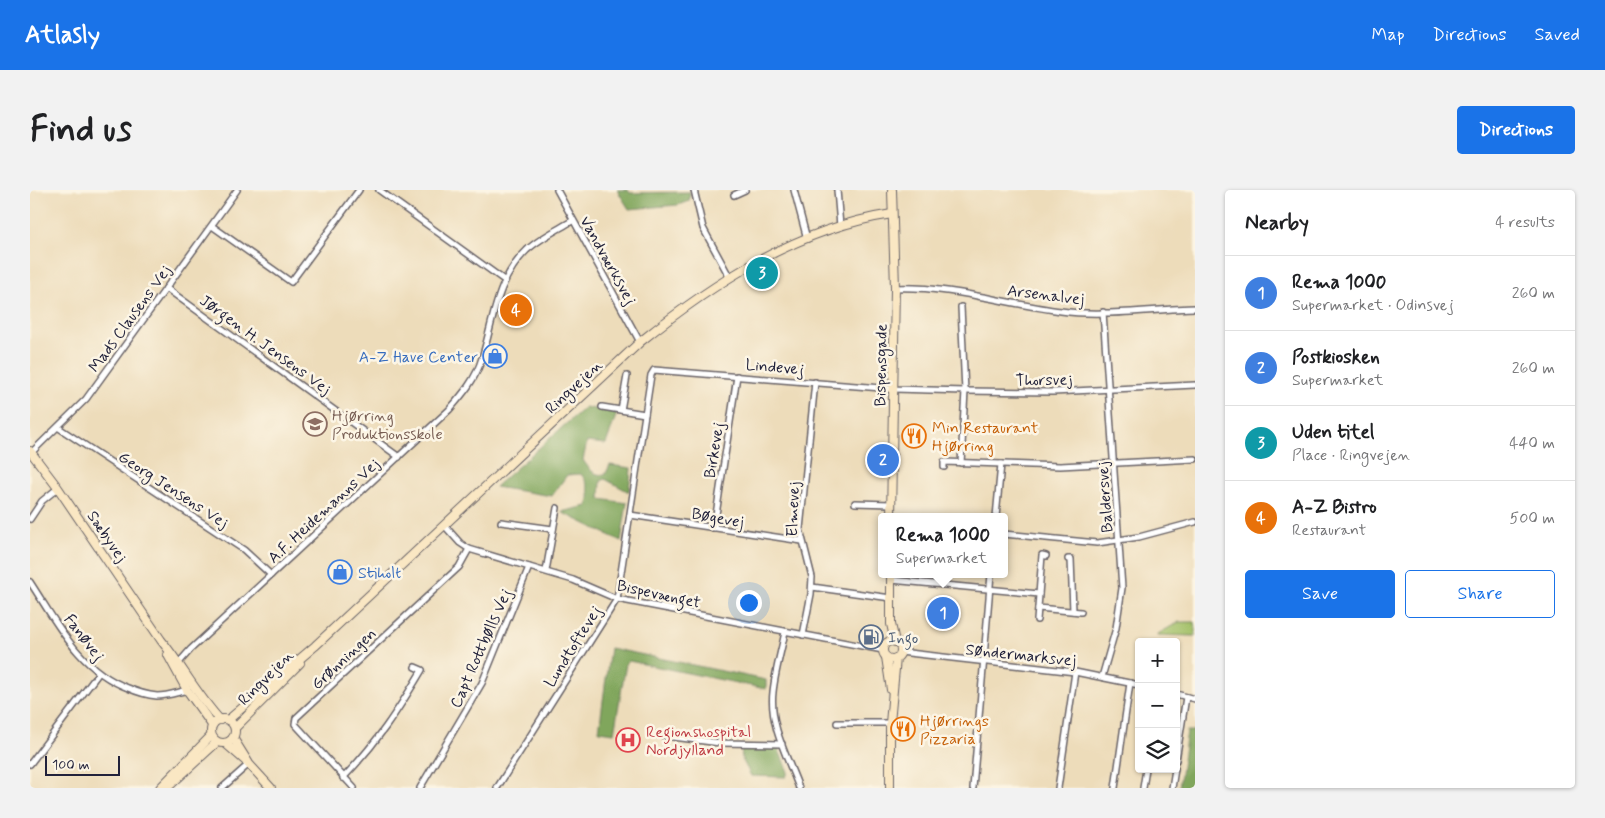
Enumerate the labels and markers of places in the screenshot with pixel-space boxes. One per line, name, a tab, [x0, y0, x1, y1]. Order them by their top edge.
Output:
pin: 3	[746, 254, 778, 292]
pin: 4	[500, 291, 532, 329]
shop icon: A-Z Have Center	[482, 343, 508, 369]
place label: A-Z Have Center	[359, 347, 478, 368]
place label: Hjørring Produktionsskole	[332, 406, 443, 445]
school or university icon: Hjørring Produktionsskole	[302, 411, 328, 437]
place label: Min Restaurant Hjørring	[932, 418, 1039, 457]
restaurant icon: Min Restaurant Hjørring	[901, 423, 927, 449]
pin: 2	[867, 441, 899, 479]
shop icon: Stiholt	[327, 559, 353, 585]
place label: Stiholt	[358, 563, 401, 584]
pin: 1	[927, 594, 959, 632]
fuel station icon: Ingo	[858, 624, 884, 650]
place label: Ingo	[888, 628, 918, 650]
place label: Hjørrings Pizzaria	[920, 711, 989, 750]
restaurant icon: Hjørrings Pizzaria	[890, 716, 916, 742]
place label: Regionshospital Nordjylland	[646, 722, 751, 761]
hospital icon: Regionshospital Nordjylland	[615, 727, 641, 753]

